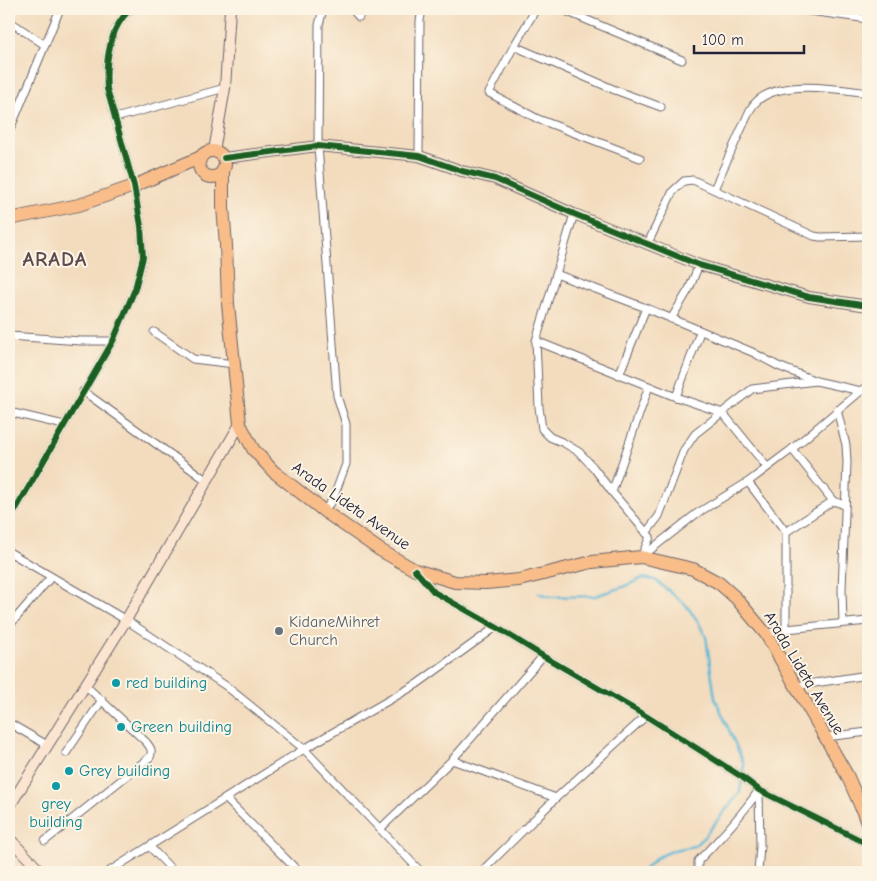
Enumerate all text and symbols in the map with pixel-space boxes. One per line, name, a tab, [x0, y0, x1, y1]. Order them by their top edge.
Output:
scale bar	[694, 22, 804, 54]
text: 100 m	[702, 31, 744, 49]
district label: ARADA	[23, 247, 87, 271]
street label: Arada Lideta Avenue	[288, 458, 414, 554]
street label: Arada Lideta Avenue	[760, 608, 848, 738]
place label: KidaneMihret Church	[289, 613, 380, 649]
marker: KidaneMihret Church	[273, 625, 285, 637]
place label: red building	[126, 674, 207, 692]
marker: red building	[110, 677, 122, 689]
place label: Green building	[131, 718, 232, 736]
marker: Green building	[115, 721, 127, 733]
place label: Grey building	[79, 762, 170, 780]
marker: Grey building	[63, 765, 75, 777]
marker: grey building	[50, 780, 62, 792]
place label: grey building	[29, 795, 83, 831]

